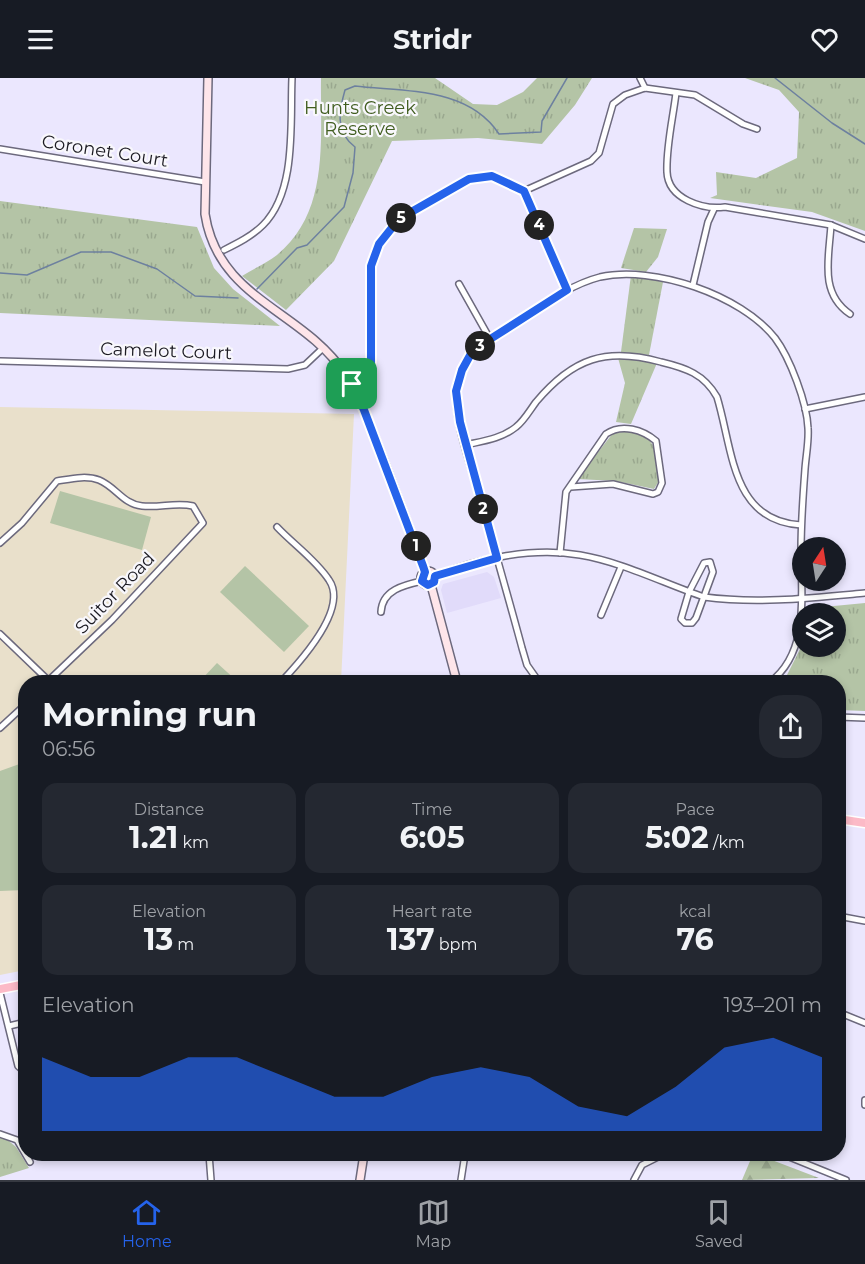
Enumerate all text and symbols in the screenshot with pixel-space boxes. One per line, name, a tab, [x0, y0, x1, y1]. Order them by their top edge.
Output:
icon: menu	[24, 23, 57, 56]
text: Stridr	[393, 23, 472, 56]
icon: heart	[808, 23, 841, 56]
park label: Hunts Creek Reserve	[304, 97, 416, 140]
street label: Coronet Court	[40, 130, 170, 172]
pin: 5	[386, 203, 416, 233]
text: 5	[396, 208, 406, 227]
pin: 4	[524, 210, 554, 240]
text: 4	[533, 215, 545, 234]
pin: 3	[465, 331, 495, 361]
text: 3	[475, 336, 485, 355]
street label: Camelot Court	[100, 338, 232, 364]
pin	[326, 358, 377, 409]
icon: arrive	[335, 367, 368, 400]
pin: 2	[468, 494, 498, 524]
text: 2	[478, 499, 488, 518]
pin: 1	[401, 531, 431, 561]
text: 1	[413, 536, 419, 555]
north arrow	[792, 537, 846, 591]
map controls	[792, 537, 846, 657]
street label: Suitor Road	[71, 548, 159, 638]
button: layers	[792, 603, 846, 657]
text: Morning run	[42, 694, 257, 734]
button: share	[759, 695, 822, 758]
text: 06:56	[42, 737, 95, 761]
text: Distance	[134, 800, 204, 819]
text: Time	[412, 800, 452, 819]
text: Pace	[675, 800, 715, 819]
text: 1.21	[129, 819, 178, 856]
text: 6:05	[399, 819, 465, 856]
text: 5:02	[645, 819, 709, 856]
text: km	[178, 833, 209, 852]
text: /km	[709, 833, 745, 852]
text: Elevation	[132, 902, 206, 921]
text: Heart rate	[392, 902, 472, 921]
text: kcal	[679, 902, 711, 921]
text: 13	[144, 921, 173, 958]
text: 137	[387, 921, 435, 958]
text: 76	[676, 921, 714, 958]
text: m	[173, 935, 194, 954]
text: bpm	[435, 935, 477, 954]
text: Elevation	[42, 993, 134, 1017]
text: 193–201 m	[724, 993, 822, 1017]
tab: Home	[122, 1196, 172, 1251]
tab: Map	[416, 1196, 451, 1251]
tab: Saved	[695, 1196, 743, 1251]

